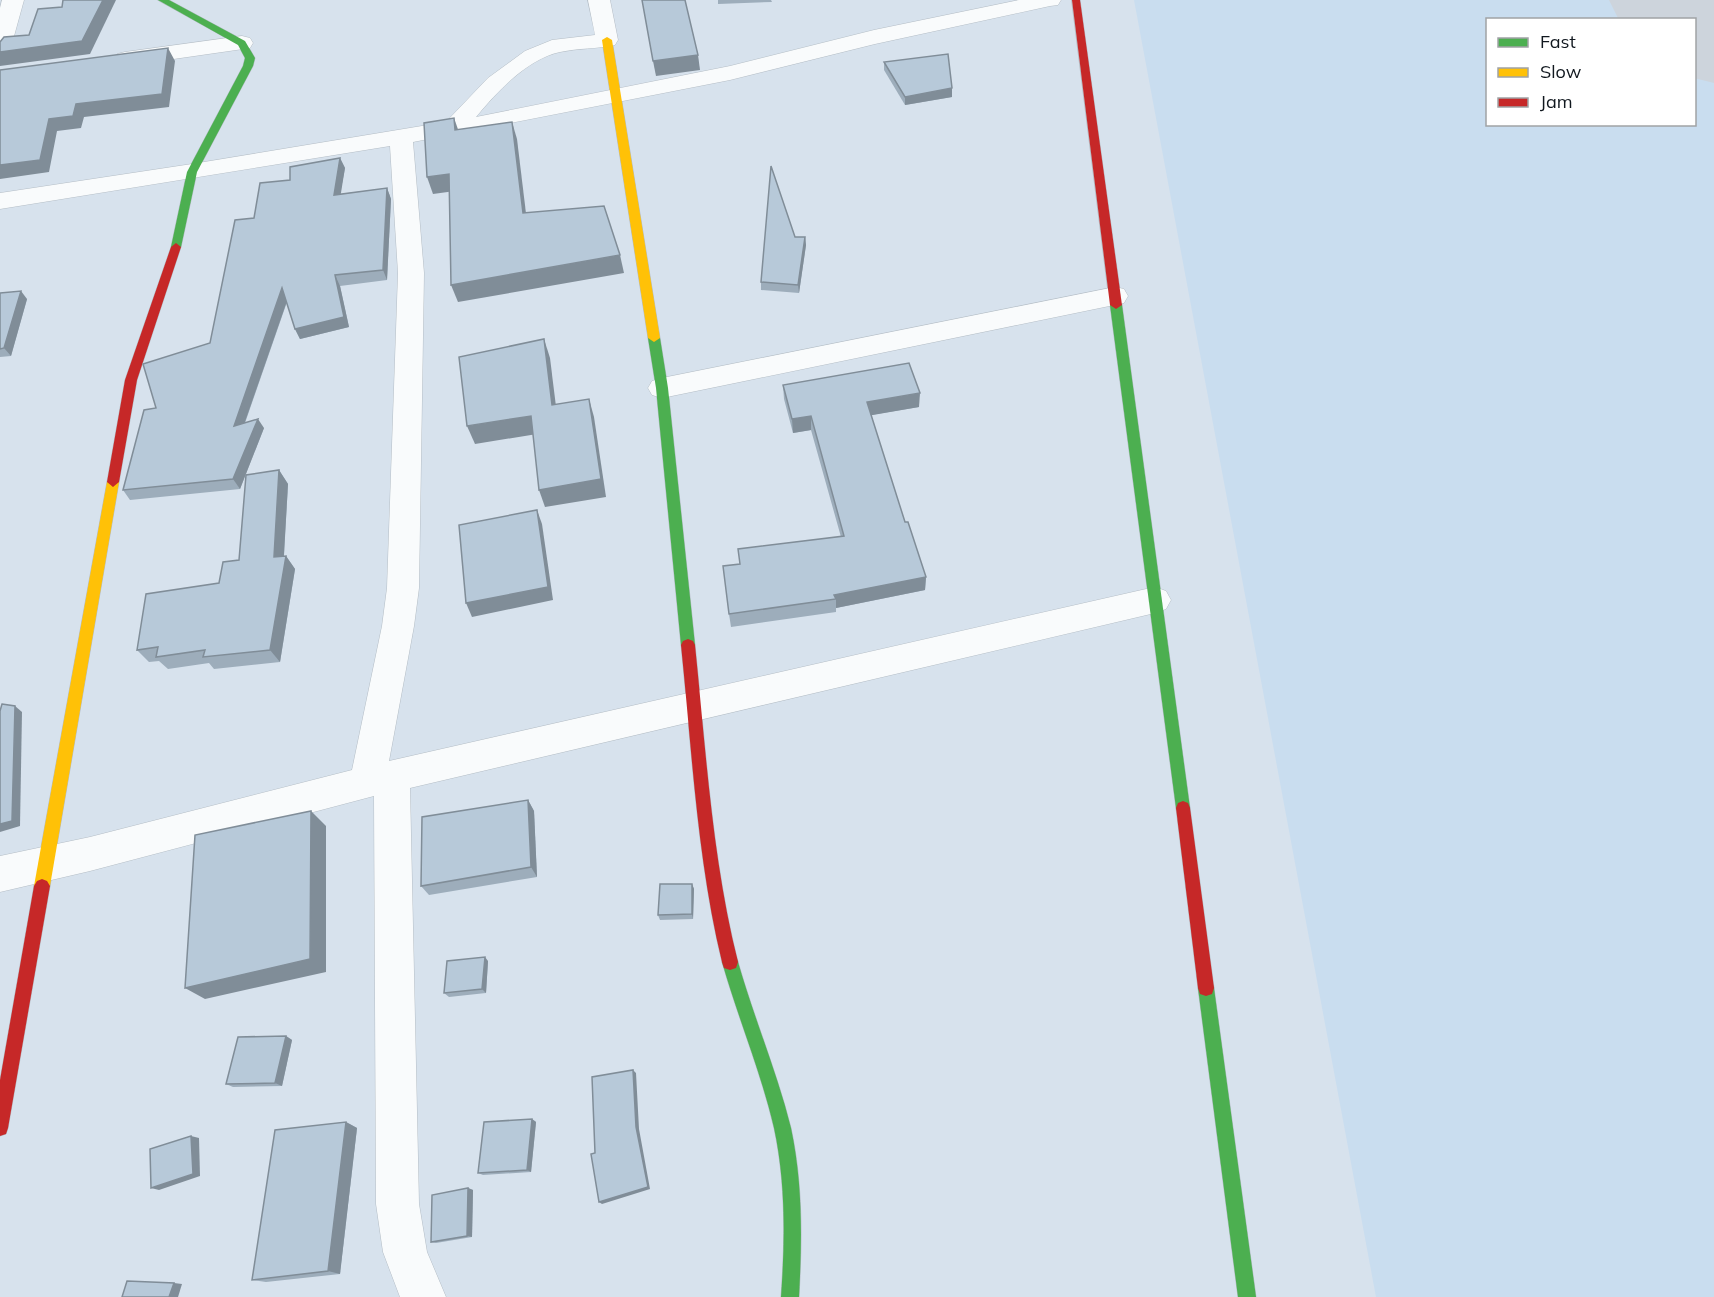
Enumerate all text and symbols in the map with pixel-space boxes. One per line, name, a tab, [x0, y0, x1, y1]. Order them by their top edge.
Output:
legend	[1486, 18, 1696, 126]
text: Fast	[1540, 30, 1576, 53]
text: Slow	[1540, 60, 1582, 83]
text: Jam	[1540, 90, 1573, 113]

